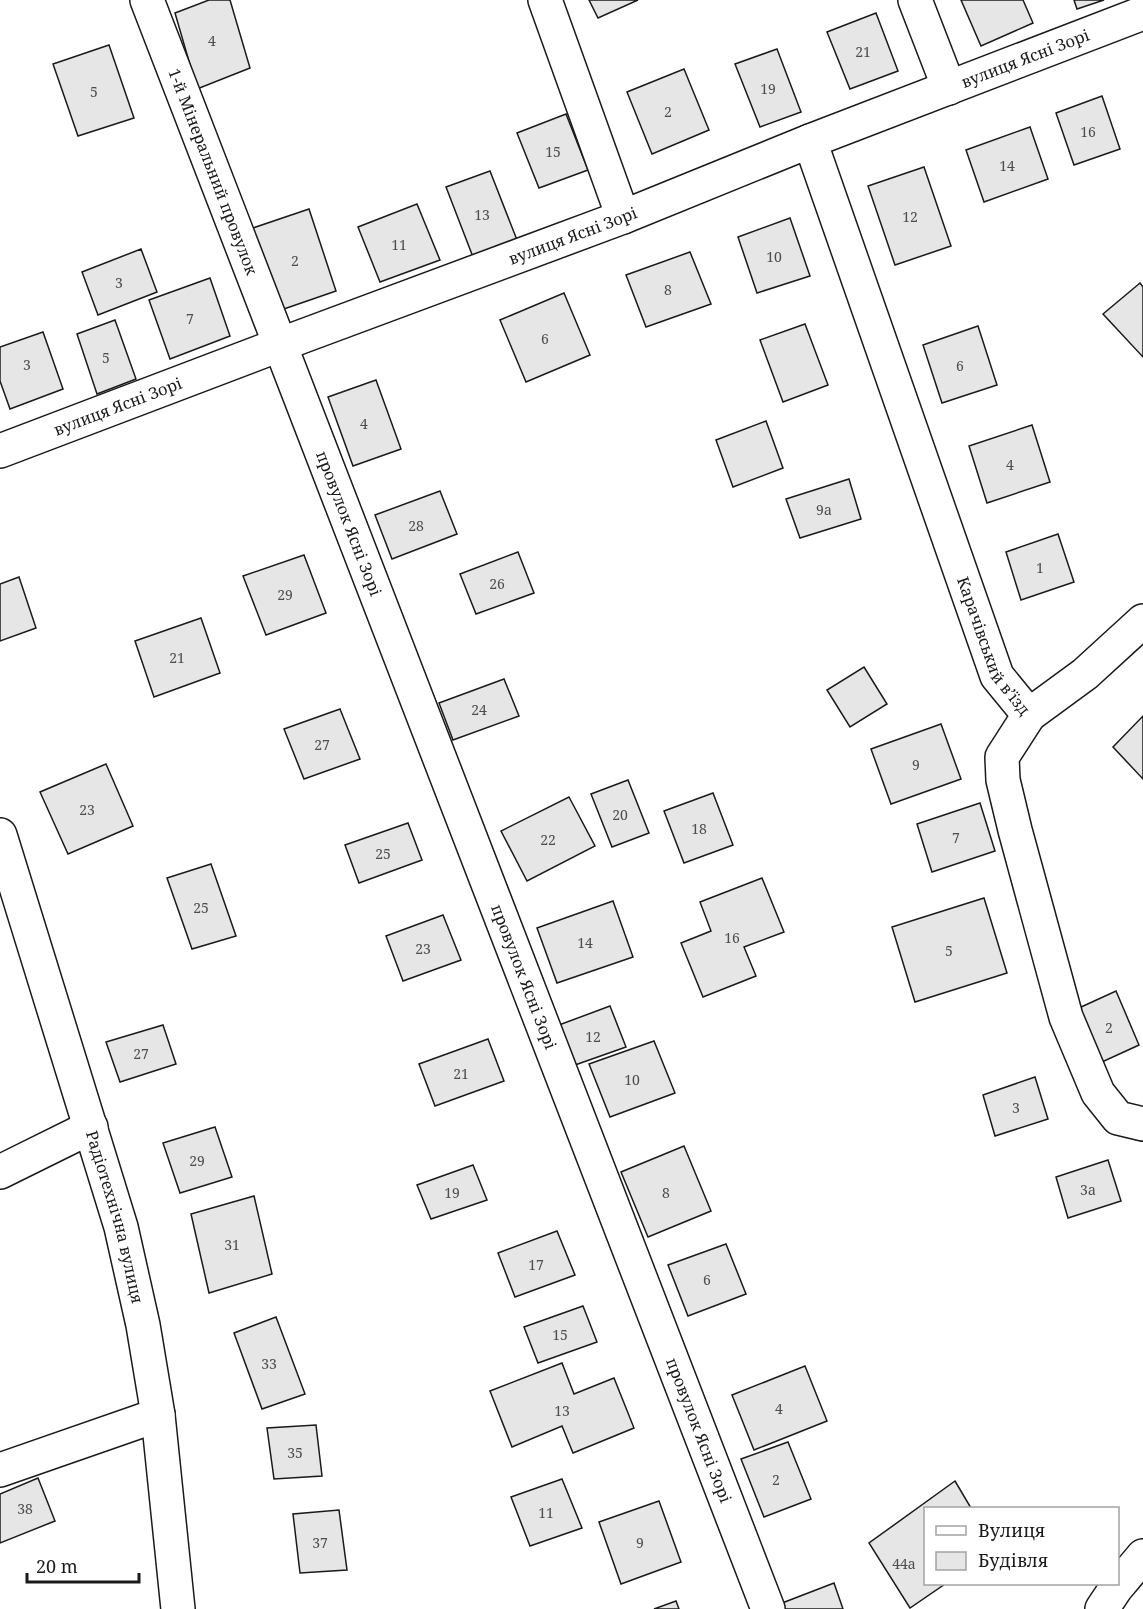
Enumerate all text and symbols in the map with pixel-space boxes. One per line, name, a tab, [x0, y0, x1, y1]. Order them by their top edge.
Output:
street label: вулиця Ясні Зорі	[958, 23, 1093, 93]
house number: 4	[208, 31, 216, 50]
house number: 21	[855, 42, 871, 61]
street label: 1-й Мінеральний провулок	[163, 65, 263, 279]
house number: 19	[760, 79, 776, 98]
house number: 5	[90, 82, 98, 101]
house number: 2	[664, 102, 672, 121]
house number: 16	[1080, 122, 1096, 141]
house number: 15	[545, 142, 561, 161]
house number: 14	[999, 156, 1015, 175]
street label: вулиця Ясні Зорі	[505, 201, 641, 270]
house number: 13	[474, 205, 490, 224]
house number: 12	[902, 207, 918, 226]
house number: 11	[391, 235, 407, 254]
house number: 10	[766, 247, 782, 266]
house number: 2	[291, 251, 299, 270]
house number: 3	[115, 273, 123, 292]
house number: 8	[664, 280, 672, 299]
house number: 7	[186, 309, 194, 328]
house number: 6	[541, 329, 549, 348]
house number: 5	[102, 348, 110, 367]
house number: 3	[23, 355, 31, 374]
house number: 6	[956, 356, 964, 375]
street label: вулиця Ясні Зорі	[50, 372, 186, 441]
house number: 4	[360, 414, 368, 433]
street label: провулок Ясні Зорі	[311, 448, 387, 600]
house number: 4	[1006, 455, 1014, 474]
house number: 9а	[816, 500, 832, 519]
house number: 28	[408, 516, 424, 535]
house number: 1	[1036, 558, 1044, 577]
house number: 26	[489, 574, 505, 593]
street label: Карачівський в’їзд	[952, 574, 1036, 720]
house number: 29	[277, 585, 293, 604]
house number: 21	[169, 648, 185, 667]
house number: 24	[471, 700, 487, 719]
house number: 27	[314, 735, 330, 754]
house number: 9	[912, 755, 920, 774]
house number: 23	[79, 800, 95, 819]
house number: 20	[612, 805, 628, 824]
house number: 18	[691, 819, 707, 838]
house number: 7	[952, 828, 960, 847]
house number: 22	[540, 830, 556, 849]
house number: 25	[375, 844, 391, 863]
house number: 25	[193, 898, 209, 917]
street label: провулок Ясні Зорі	[486, 901, 562, 1053]
house number: 16	[724, 928, 740, 947]
house number: 14	[577, 933, 593, 952]
house number: 23	[415, 939, 431, 958]
house number: 5	[945, 941, 953, 960]
house number: 2	[1105, 1018, 1113, 1037]
house number: 12	[585, 1027, 601, 1046]
house number: 27	[133, 1044, 149, 1063]
house number: 21	[453, 1064, 469, 1083]
house number: 10	[624, 1070, 640, 1089]
house number: 3	[1012, 1098, 1020, 1117]
street label: Радіотехнічна вулиця	[81, 1128, 149, 1306]
house number: 29	[189, 1151, 205, 1170]
house number: 3а	[1080, 1180, 1096, 1199]
house number: 19	[444, 1183, 460, 1202]
house number: 8	[662, 1183, 670, 1202]
house number: 31	[224, 1235, 240, 1254]
house number: 17	[528, 1255, 544, 1274]
house number: 6	[703, 1270, 711, 1289]
house number: 15	[552, 1325, 568, 1344]
house number: 33	[261, 1354, 277, 1373]
street label: провулок Ясні Зорі	[661, 1354, 737, 1506]
house number: 4	[775, 1399, 783, 1418]
house number: 13	[554, 1401, 570, 1420]
house number: 35	[287, 1443, 303, 1462]
house number: 2	[772, 1470, 780, 1489]
house number: 38	[17, 1499, 33, 1518]
house number: 11	[538, 1503, 554, 1522]
legend	[924, 1507, 1119, 1585]
text: Вулиця	[978, 1518, 1045, 1542]
house number: 37	[312, 1533, 328, 1552]
house number: 9	[636, 1533, 644, 1552]
scale bar	[27, 1546, 140, 1584]
text: Будівля	[978, 1548, 1048, 1572]
text: 20 m	[36, 1554, 78, 1578]
house number: 44а	[892, 1554, 916, 1573]

